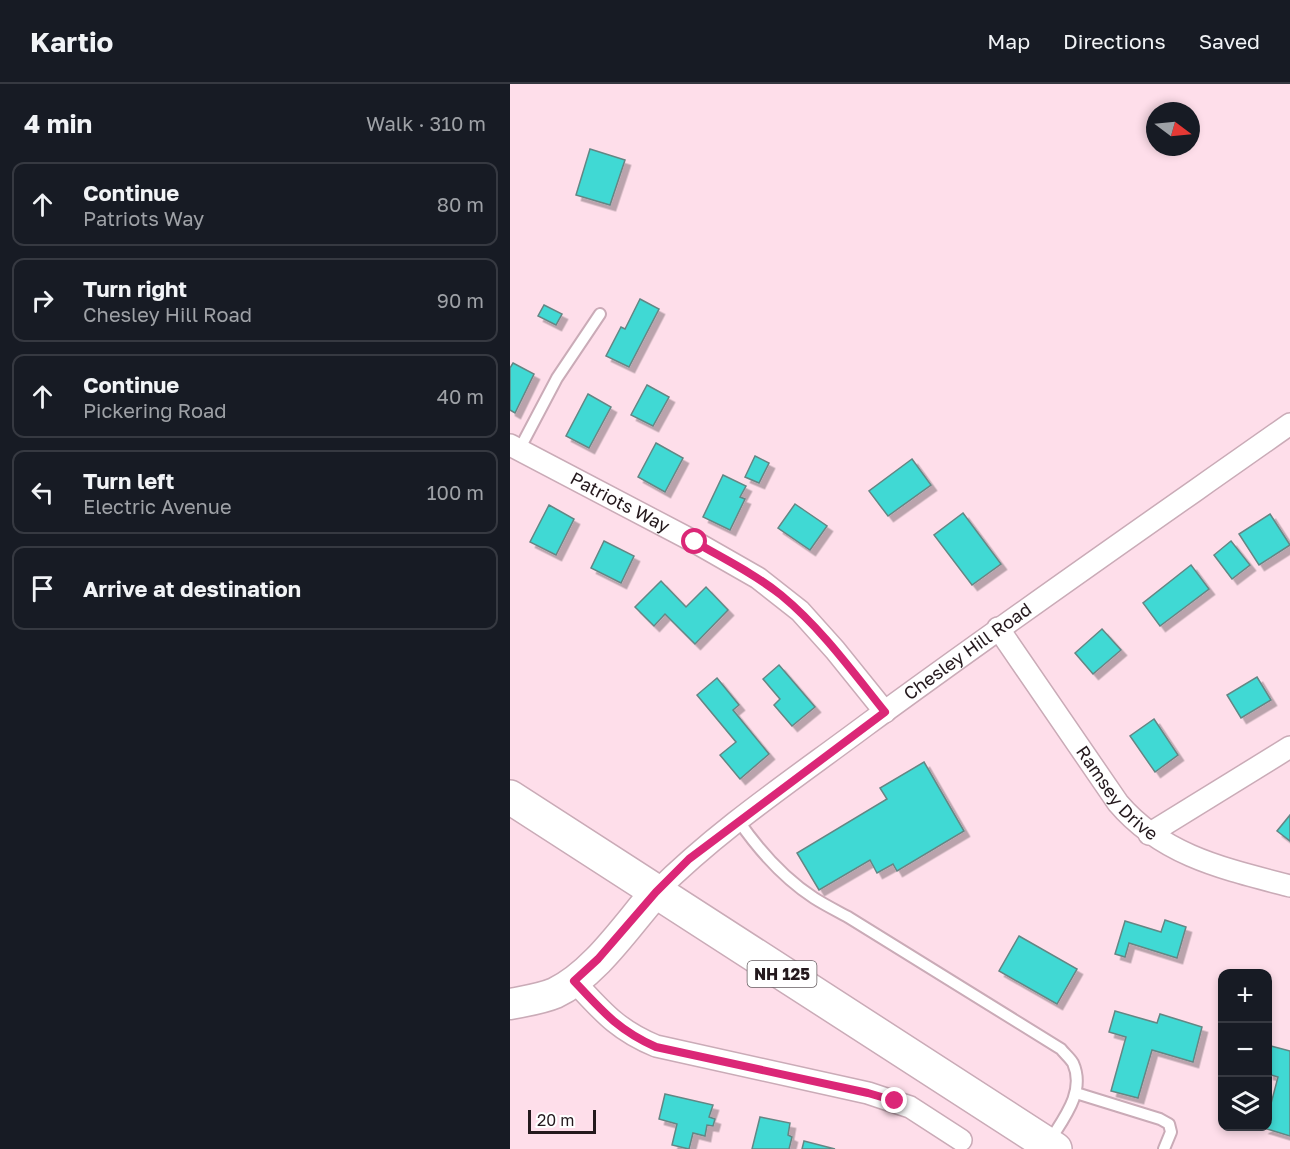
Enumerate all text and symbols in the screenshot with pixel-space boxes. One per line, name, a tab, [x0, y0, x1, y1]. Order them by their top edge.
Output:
text: Kartio	[30, 25, 113, 58]
text: Map	[987, 28, 1030, 54]
text: Directions	[1063, 28, 1166, 54]
text: Saved	[1199, 28, 1260, 54]
north arrow	[1146, 102, 1200, 156]
text: 4 min	[24, 108, 92, 139]
text: Walk · 310 m	[366, 111, 486, 135]
text: Continue	[83, 179, 179, 206]
icon: ahead	[26, 188, 59, 221]
text: 80 m	[437, 192, 484, 216]
text: Patriots Way	[83, 206, 204, 230]
text: Turn right	[83, 275, 187, 302]
icon: right	[26, 284, 59, 317]
text: 90 m	[437, 288, 484, 312]
text: Chesley Hill Road	[83, 302, 252, 326]
text: Continue	[83, 371, 179, 398]
icon: ahead	[26, 380, 59, 413]
text: 40 m	[437, 384, 484, 408]
text: Pickering Road	[83, 398, 227, 422]
text: Turn left	[83, 467, 174, 494]
street label: Patriots Way	[567, 467, 674, 537]
icon: left	[26, 476, 59, 509]
text: 100 m	[427, 480, 484, 504]
text: Electric Avenue	[83, 494, 232, 518]
route start	[681, 528, 707, 554]
icon: arrive	[26, 572, 59, 605]
text: Arrive at destination	[83, 575, 301, 602]
street label: Chesley Hill Road	[899, 597, 1035, 704]
street label: Ramsey Drive	[1072, 741, 1162, 845]
road number: NH 125	[748, 961, 816, 987]
map controls	[1218, 969, 1272, 1131]
button: +	[1218, 969, 1272, 1023]
button: −	[1218, 1023, 1272, 1077]
button: layers	[1218, 1077, 1272, 1131]
route end	[881, 1087, 907, 1113]
scale bar	[528, 1107, 596, 1134]
text: 20 m	[537, 1110, 574, 1130]

